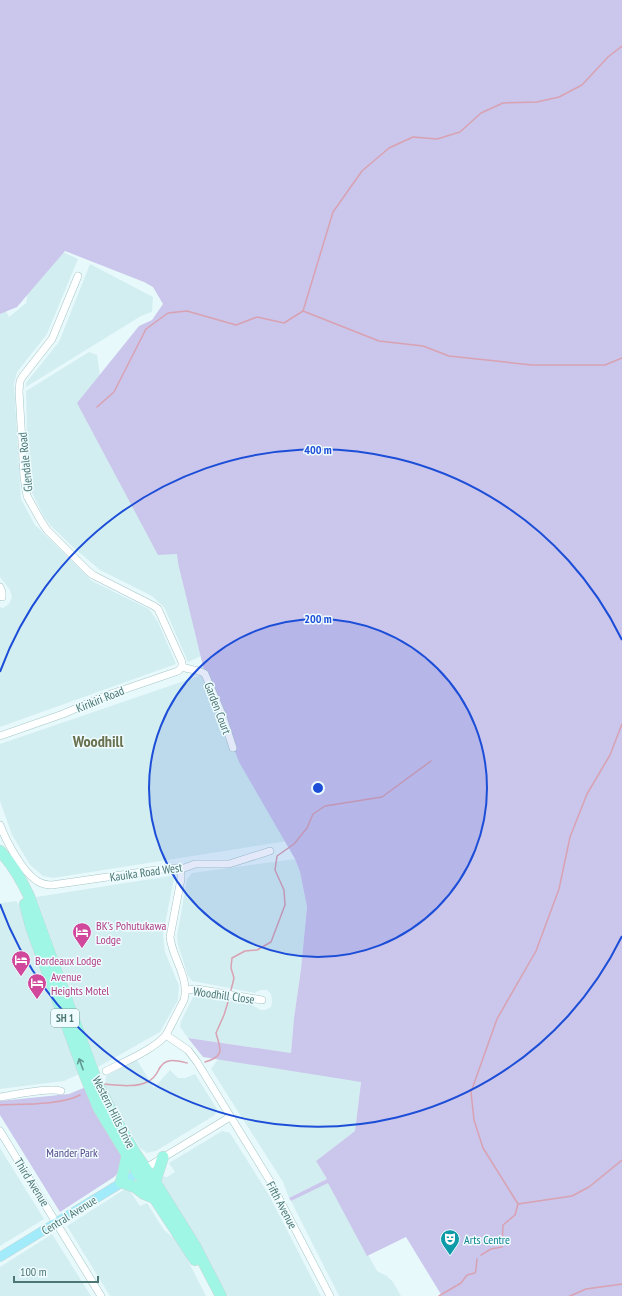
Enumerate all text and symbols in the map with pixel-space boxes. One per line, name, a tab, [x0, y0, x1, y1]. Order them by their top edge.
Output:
street label: Glendale Road	[14, 432, 36, 492]
text: 400 m	[304, 442, 332, 457]
text: 200 m	[304, 611, 332, 626]
street label: Garden Court	[201, 680, 235, 737]
street label: Kirikiri Road	[74, 683, 126, 715]
district label: Woodhill	[72, 731, 123, 751]
centre of rings	[311, 781, 325, 795]
street label: Kauika Road West	[109, 859, 184, 885]
place label: BK's Pohutukawa Lodge	[96, 918, 166, 947]
hotel icon: BK's Pohutukawa Lodge	[71, 921, 93, 949]
hotel icon: Bordeaux Lodge	[10, 949, 32, 977]
place label: Bordeaux Lodge	[35, 953, 102, 968]
place label: Avenue Heights Motel	[51, 969, 109, 998]
hotel icon: Avenue Heights Motel	[26, 972, 48, 1000]
street label: Woodhill Close	[192, 983, 256, 1007]
road number: SH 1	[51, 1009, 79, 1027]
one-way arrow	[77, 1057, 84, 1070]
street label: Western Hills Drive	[89, 1073, 139, 1151]
park label: Mander Park	[46, 1145, 98, 1160]
street label: Third Avenue	[11, 1155, 53, 1209]
street label: Fifth Avenue	[263, 1179, 301, 1231]
street label: Central Avenue	[39, 1192, 99, 1238]
theatre icon: Arts Centre	[439, 1228, 461, 1256]
place label: Arts Centre	[464, 1232, 510, 1247]
scale bar	[14, 1258, 98, 1284]
text: 100 m	[20, 1264, 47, 1279]

